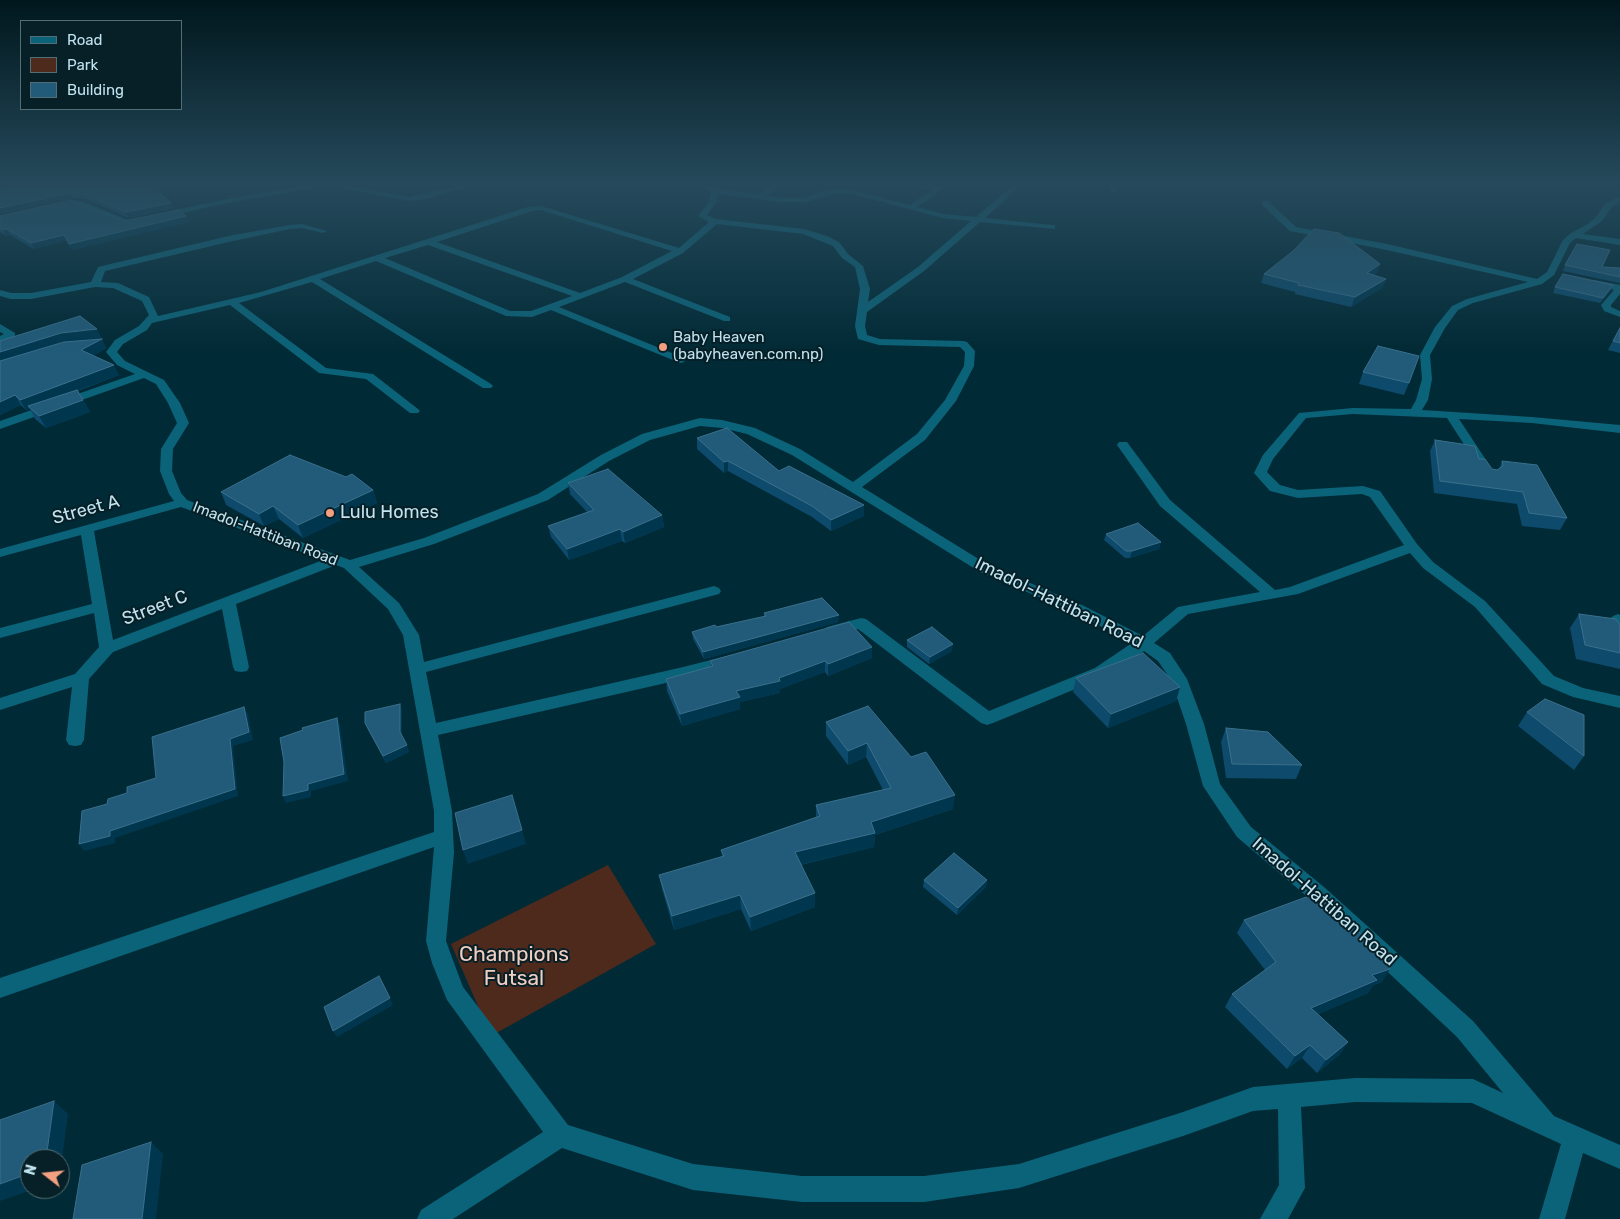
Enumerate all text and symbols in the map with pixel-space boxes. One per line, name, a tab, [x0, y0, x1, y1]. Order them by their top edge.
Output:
legend	[20, 20, 182, 110]
text: Road	[67, 31, 103, 49]
text: Park	[67, 56, 98, 74]
text: Building	[67, 81, 124, 99]
place label: Baby Heaven (babyheaven.com.np)	[673, 329, 823, 364]
marker: Baby Heaven (babyheaven.com.np)	[657, 341, 669, 353]
street label: Street A	[50, 491, 122, 529]
street label: Imadol-Hattiban Road	[190, 498, 340, 570]
place label: Lulu Homes	[340, 502, 439, 524]
marker: Lulu Homes	[324, 507, 336, 519]
street label: Imadol-Hattiban Road	[971, 553, 1147, 653]
street label: Street C	[119, 586, 191, 630]
street label: Imadol-Hattiban Road	[1247, 833, 1401, 971]
park label: Champions Futsal	[459, 942, 569, 992]
north arrow	[20, 1149, 70, 1199]
text: N	[21, 1163, 41, 1177]

